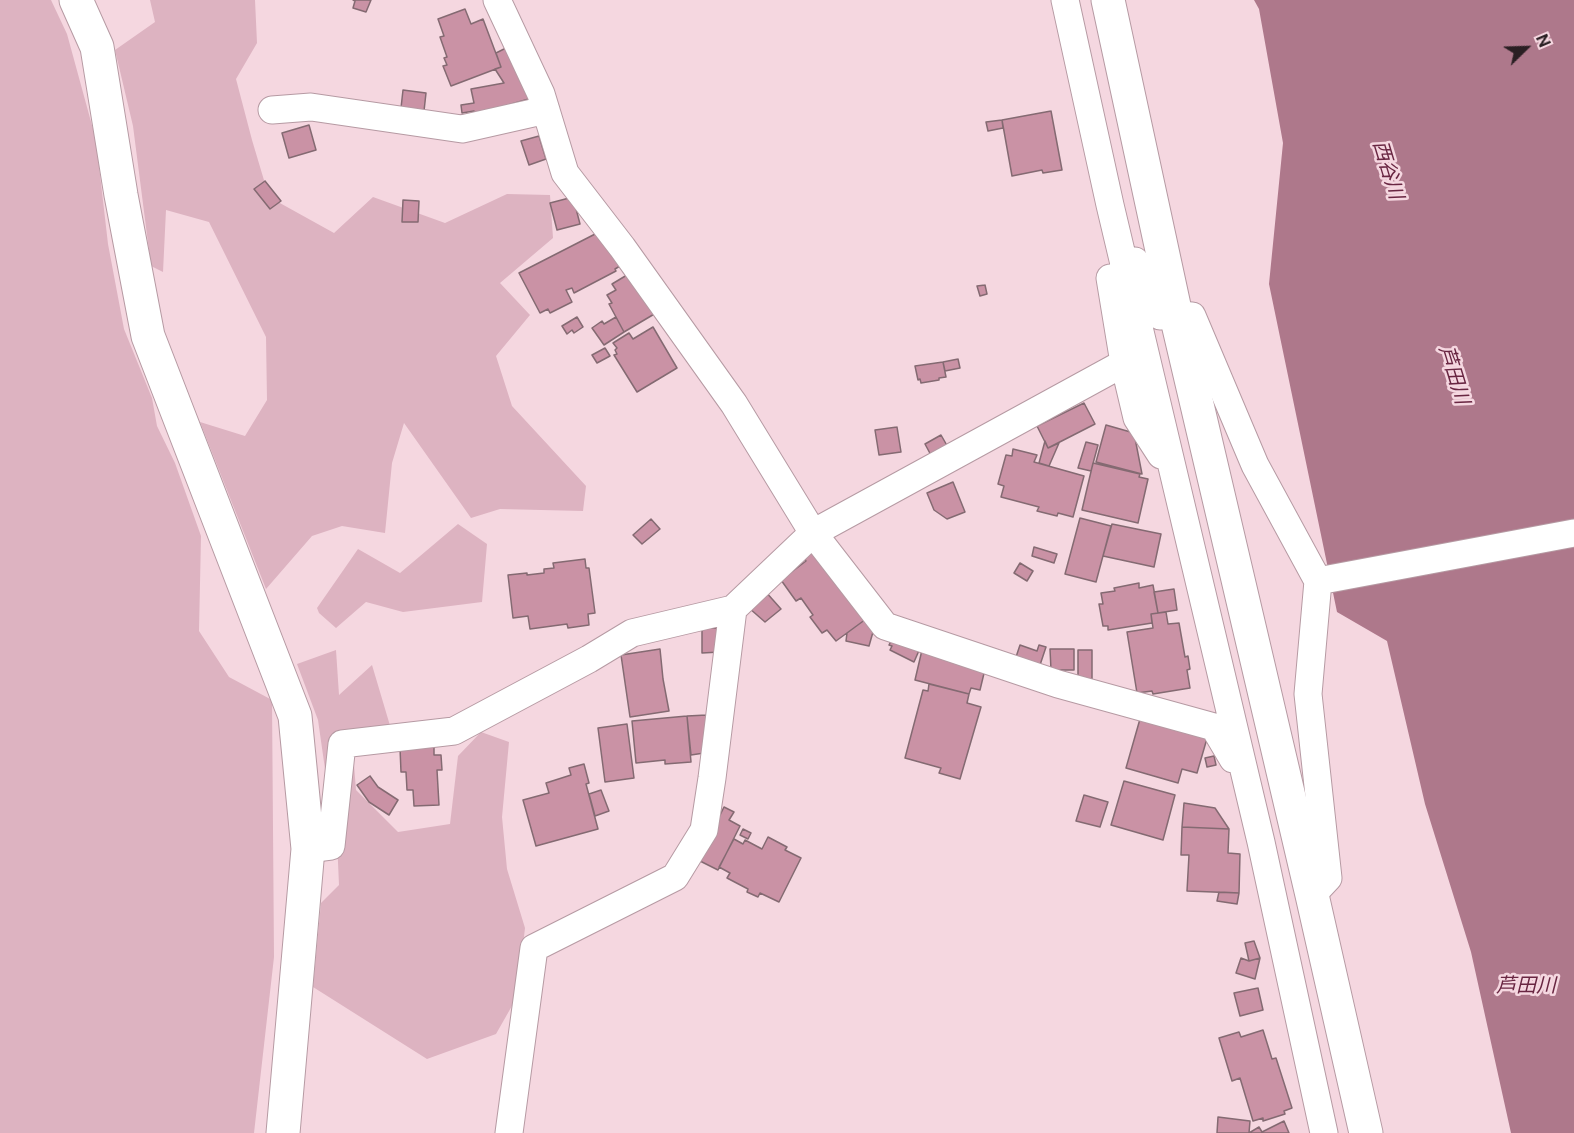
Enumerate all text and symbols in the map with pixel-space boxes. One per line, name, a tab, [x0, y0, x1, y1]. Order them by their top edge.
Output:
north arrow	[1496, 18, 1556, 78]
text: N	[1532, 31, 1554, 50]
water label: 西谷川	[1368, 138, 1408, 202]
water label: 芦田川	[1434, 343, 1474, 407]
water label: 芦田川	[1496, 974, 1556, 998]

